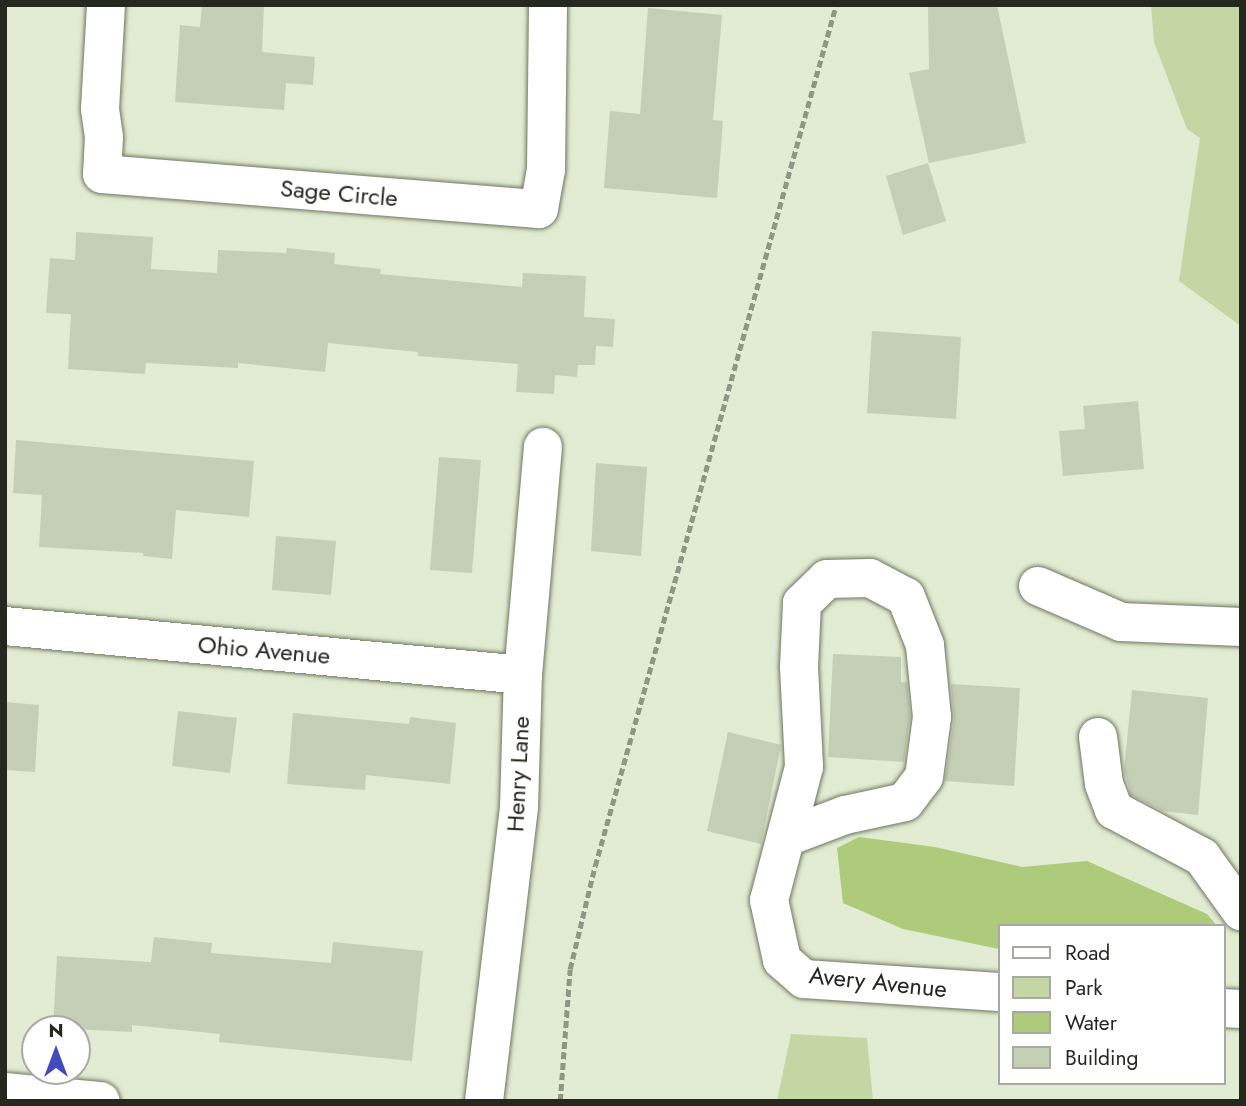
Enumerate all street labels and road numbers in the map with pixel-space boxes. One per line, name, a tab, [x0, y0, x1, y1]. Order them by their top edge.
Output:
street label: Sage Circle	[279, 174, 399, 212]
street label: Ohio Avenue	[197, 630, 331, 670]
street label: Henry Lane	[501, 715, 535, 833]
street label: Avery Avenue	[808, 960, 948, 1004]

